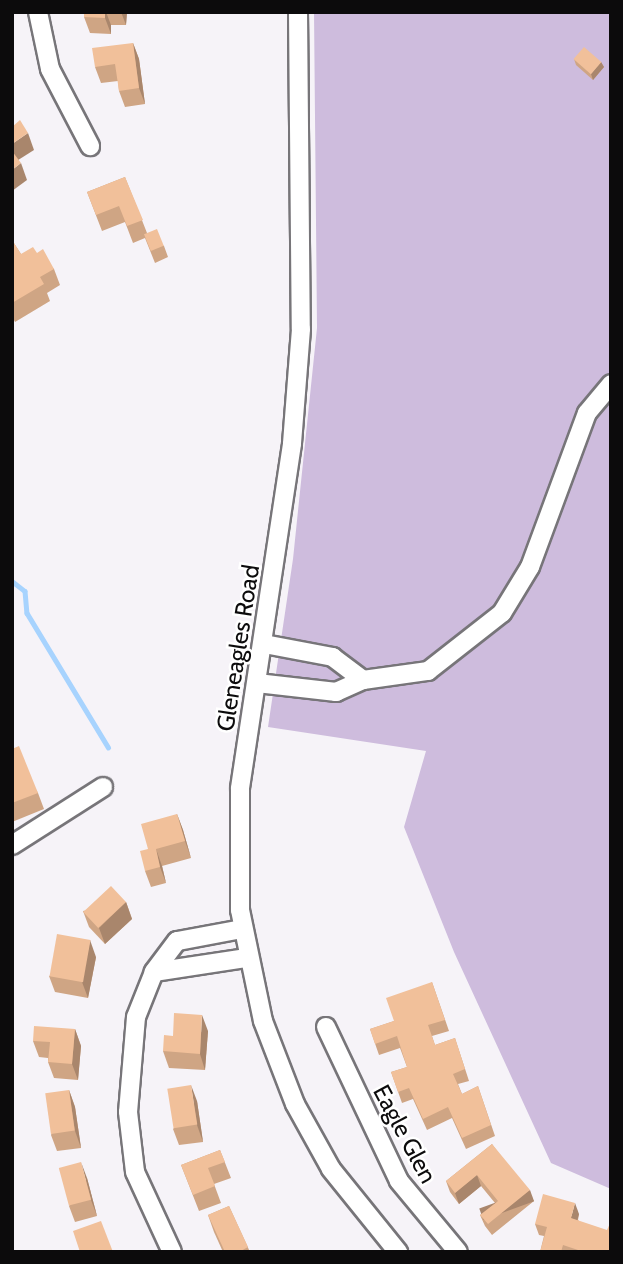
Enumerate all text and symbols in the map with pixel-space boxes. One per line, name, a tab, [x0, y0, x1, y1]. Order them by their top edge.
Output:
street label: Gleneagles Road	[211, 563, 265, 733]
street label: Eagle Glen	[367, 1080, 443, 1188]

